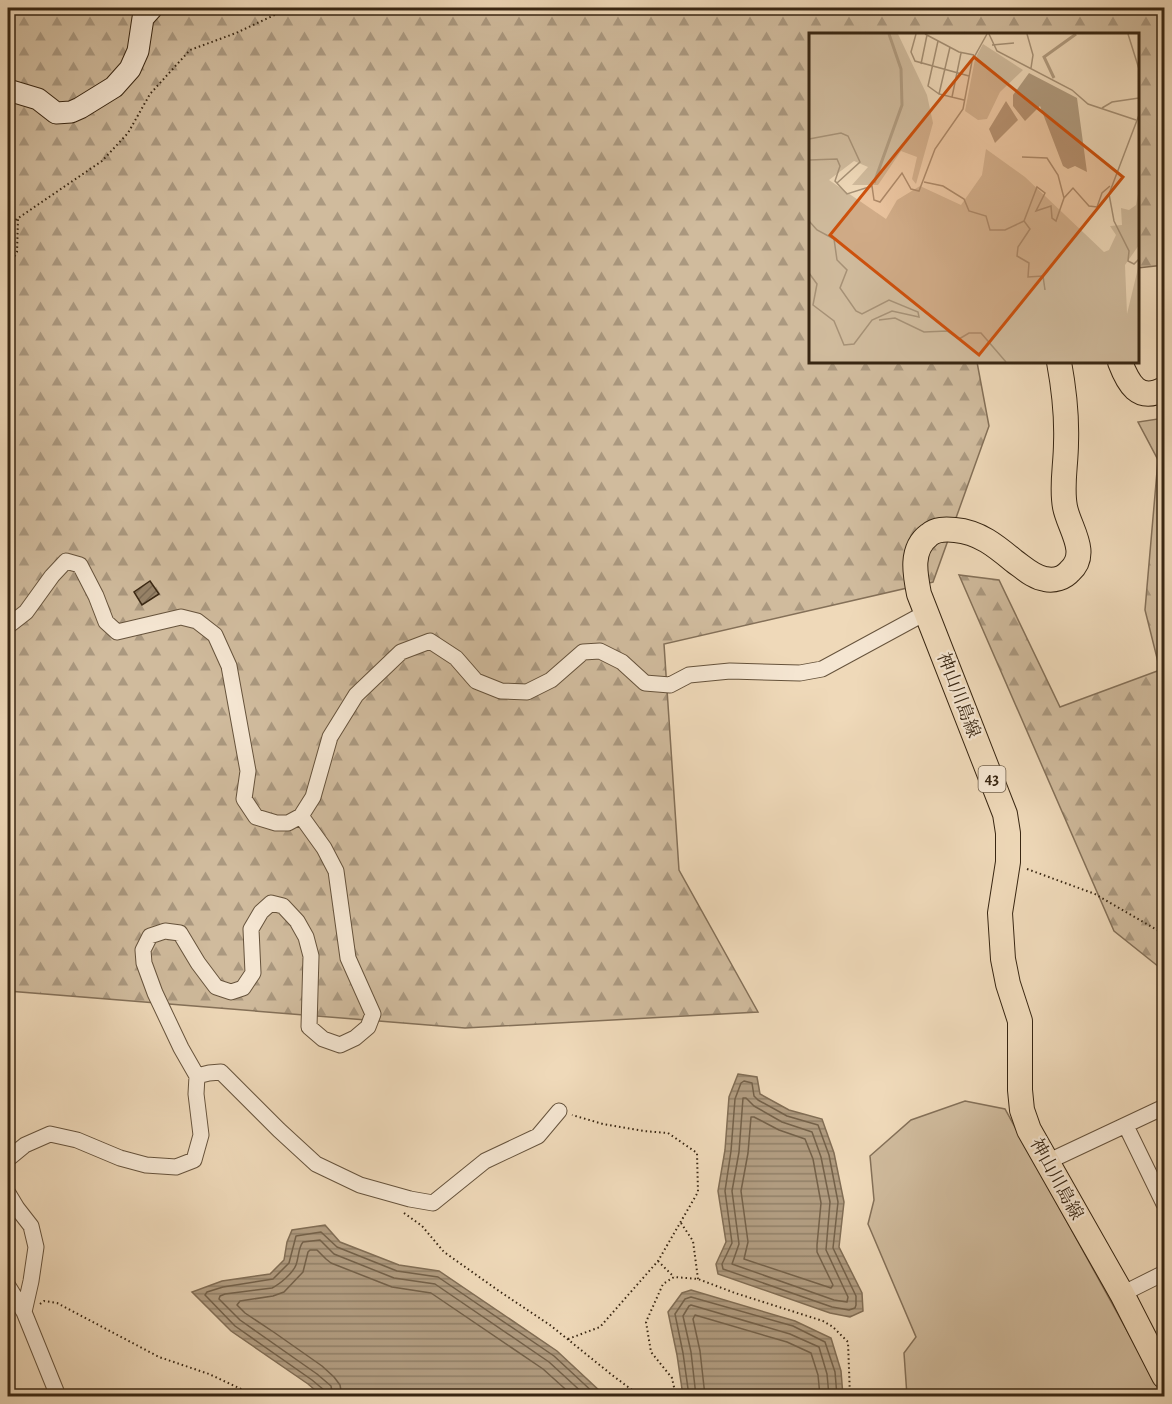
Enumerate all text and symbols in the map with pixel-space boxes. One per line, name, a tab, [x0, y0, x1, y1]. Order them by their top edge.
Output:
inset map	[809, 33, 1139, 363]
street label: 神山川島線	[932, 649, 986, 741]
road number: 43	[978, 766, 1006, 792]
street label: 神山川島線	[1025, 1134, 1089, 1224]

